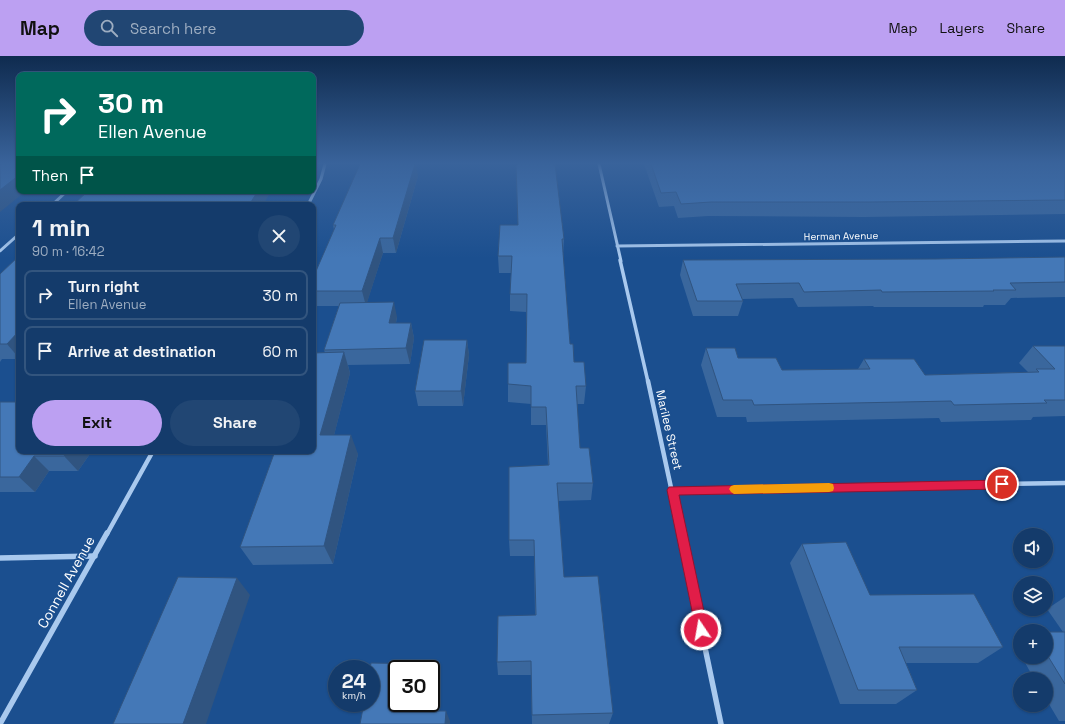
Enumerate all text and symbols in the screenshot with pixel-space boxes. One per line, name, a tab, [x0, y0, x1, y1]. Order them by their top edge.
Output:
search box	[84, 10, 364, 46]
text: Map	[20, 16, 60, 41]
icon: search	[98, 17, 120, 39]
text: Search here	[130, 19, 216, 38]
text: Map	[888, 19, 918, 37]
text: Layers	[940, 19, 984, 37]
text: Share	[1006, 19, 1045, 37]
text: 30 m	[98, 85, 164, 121]
icon: right	[32, 88, 84, 140]
text: Ellen Avenue	[98, 120, 207, 143]
icon: arrive	[76, 164, 98, 186]
text: Then	[32, 166, 68, 185]
text: 1 min	[32, 212, 91, 243]
button: close	[258, 215, 300, 257]
street label: Herman Avenue	[804, 229, 878, 243]
text: 90 m · 16:42	[32, 243, 105, 260]
text: Turn right	[68, 277, 139, 296]
icon: right	[34, 284, 56, 306]
text: 30 m	[263, 286, 298, 305]
text: Ellen Avenue	[68, 296, 146, 313]
icon: arrive	[34, 340, 56, 362]
text: Arrive at destination	[68, 342, 216, 361]
text: 60 m	[262, 342, 298, 361]
street label: Marilee Street	[652, 388, 686, 472]
button: Exit	[32, 400, 162, 446]
button: Share	[170, 400, 300, 446]
pin	[985, 467, 1019, 501]
icon: arrive	[991, 473, 1013, 495]
map controls	[1013, 528, 1053, 712]
button: sound	[1013, 528, 1053, 568]
street label: Connell Avenue	[33, 533, 99, 631]
button: layers	[1013, 576, 1053, 616]
position arrow	[680, 609, 722, 651]
button: +	[1013, 624, 1053, 664]
speed limit sign: 30	[388, 660, 440, 712]
text: 24	[342, 668, 366, 694]
button: −	[1013, 672, 1053, 712]
text: km/h	[342, 689, 366, 702]

